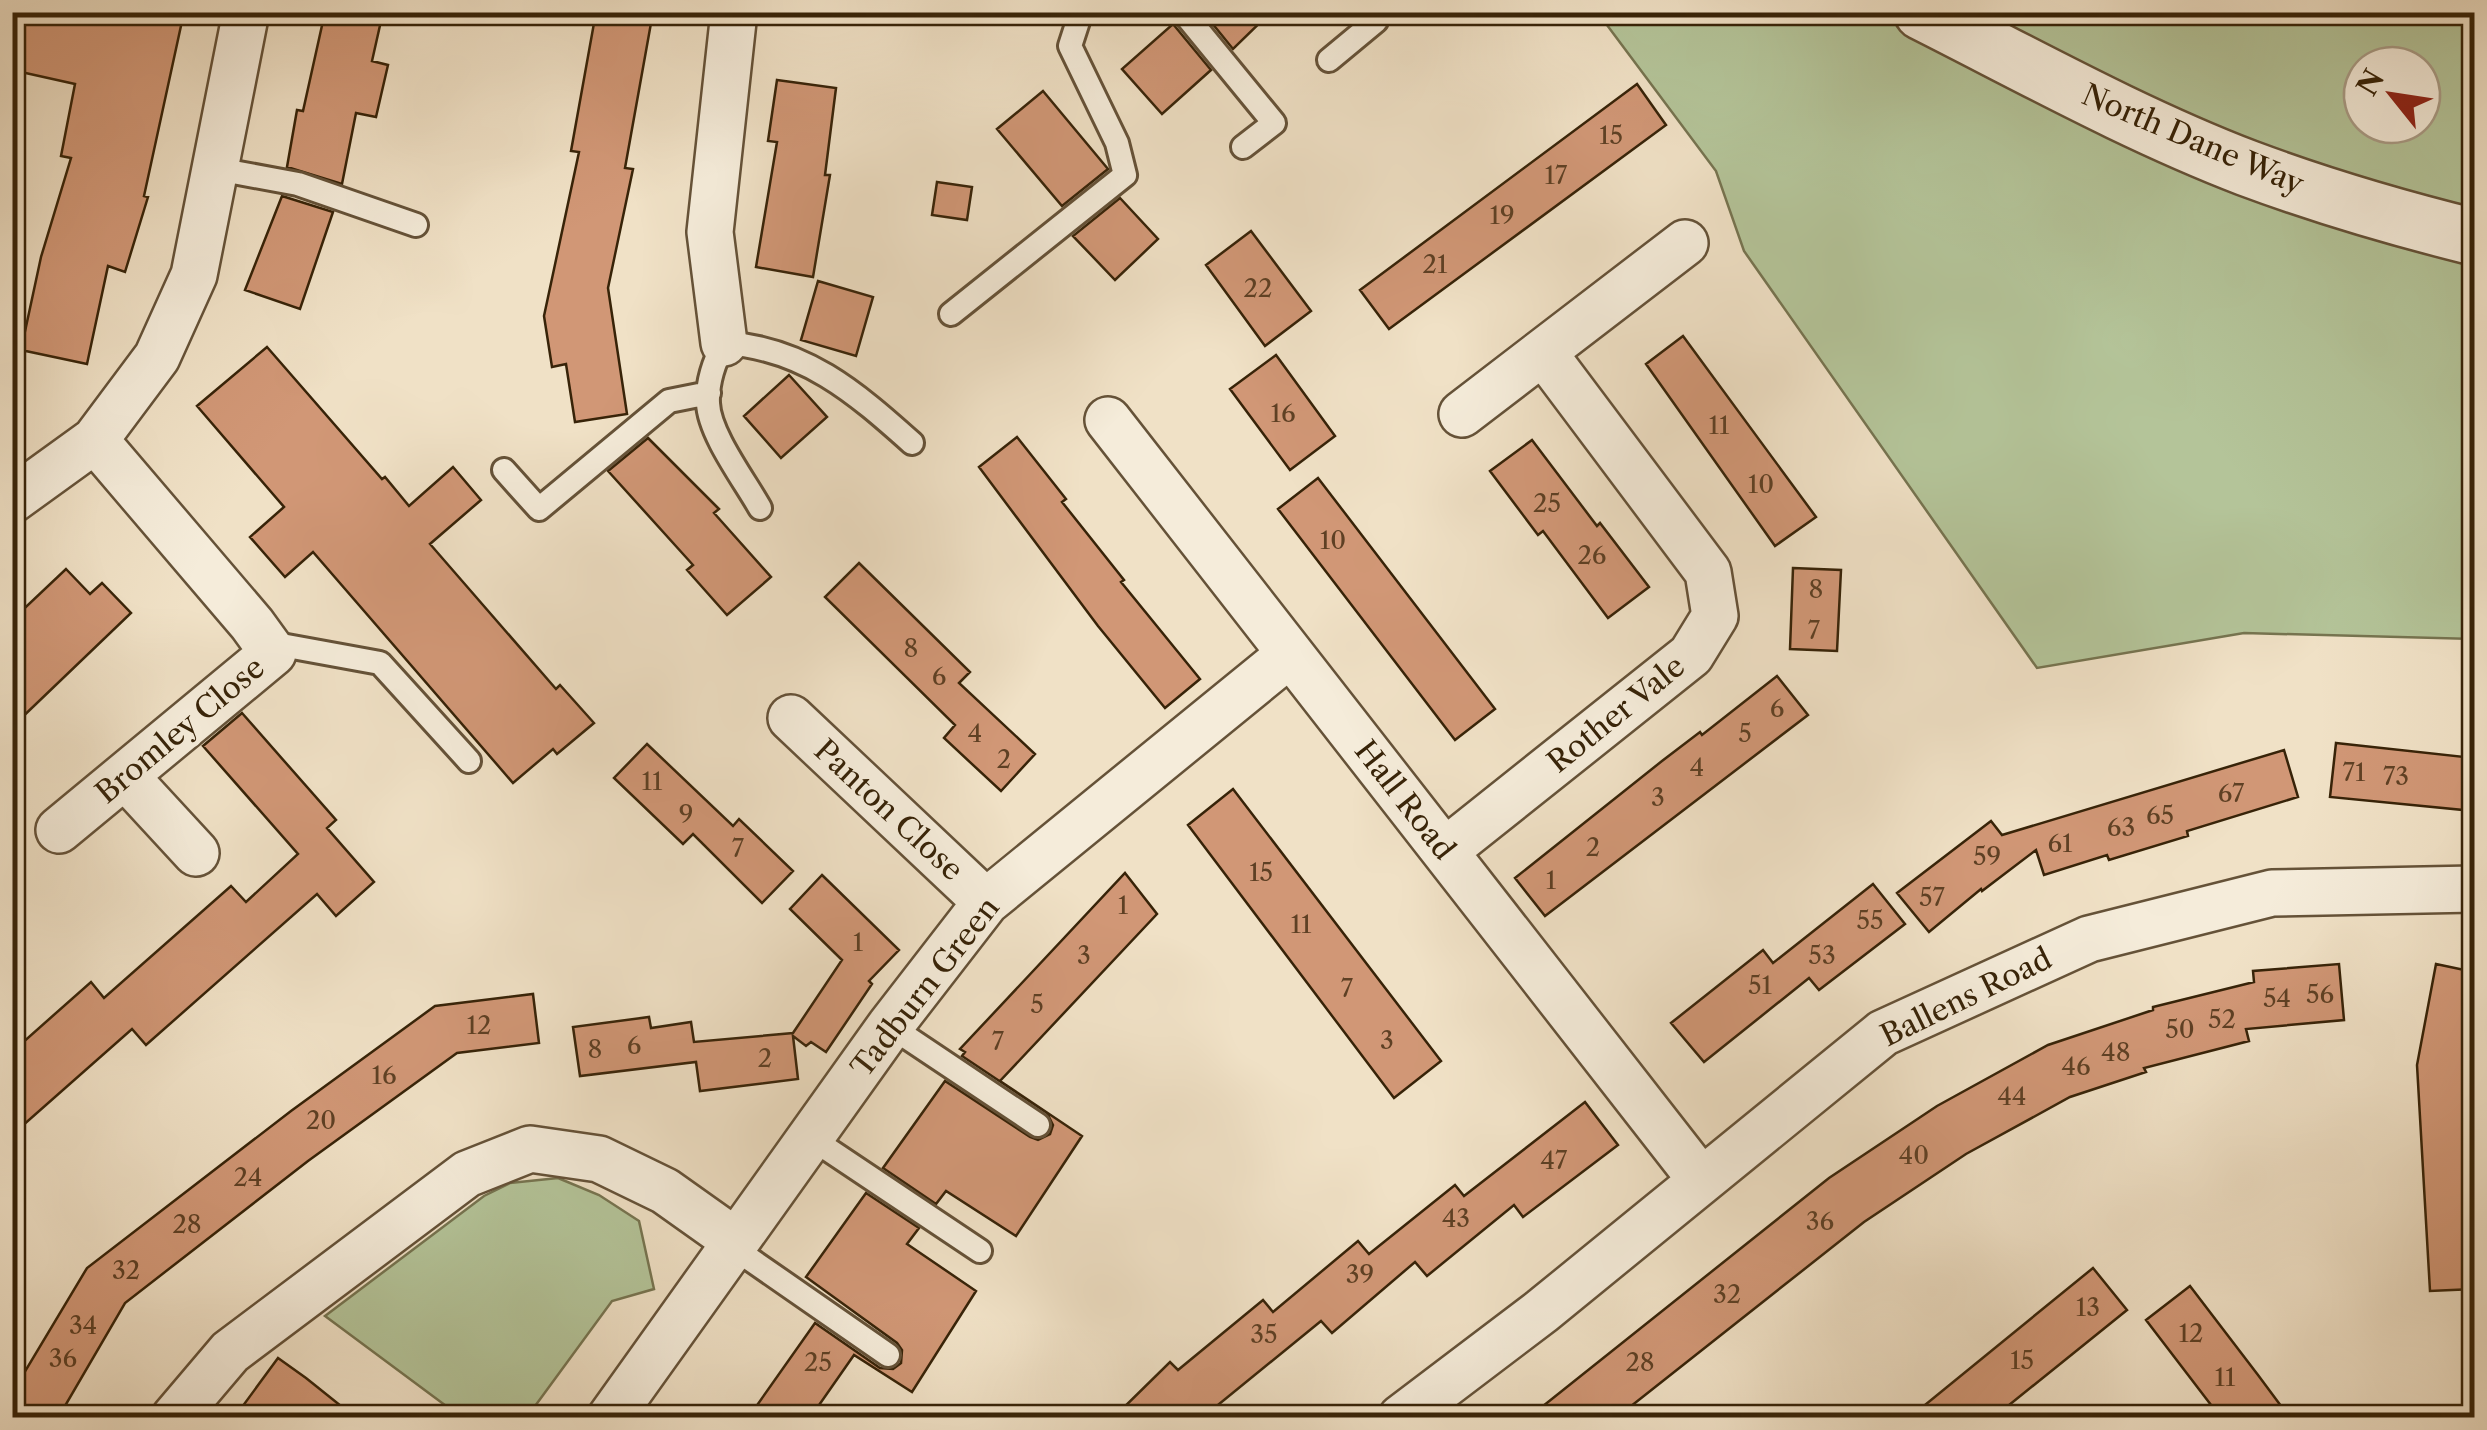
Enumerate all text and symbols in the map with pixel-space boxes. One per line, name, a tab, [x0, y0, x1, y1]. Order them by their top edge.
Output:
north arrow	[2342, 45, 2442, 145]
text: N	[2350, 63, 2391, 102]
street label: North Dane Way	[2077, 76, 2310, 202]
house number: 15	[1599, 120, 1623, 151]
house number: 17	[1545, 160, 1568, 191]
house number: 19	[1489, 200, 1515, 231]
house number: 21	[1423, 249, 1448, 280]
house number: 22	[1244, 273, 1272, 304]
house number: 16	[1270, 398, 1296, 429]
house number: 11	[1708, 410, 1730, 441]
house number: 10	[1748, 469, 1774, 500]
house number: 25	[1533, 488, 1561, 519]
house number: 10	[1320, 525, 1346, 556]
house number: 26	[1577, 540, 1607, 571]
house number: 8	[1809, 574, 1823, 605]
house number: 7	[1808, 615, 1821, 646]
house number: 8	[904, 633, 918, 664]
street label: Rother Vale	[1540, 648, 1692, 780]
street label: Bromley Close	[88, 649, 272, 811]
house number: 6	[932, 661, 946, 692]
house number: 6	[1770, 693, 1784, 724]
house number: 4	[968, 718, 982, 749]
house number: 5	[1738, 718, 1752, 749]
street label: Panton Close	[807, 732, 971, 888]
street label: Hall Road	[1347, 733, 1463, 867]
house number: 2	[997, 744, 1011, 775]
house number: 4	[1690, 752, 1704, 783]
house number: 71	[2343, 757, 2366, 788]
house number: 73	[2383, 761, 2409, 792]
house number: 11	[641, 766, 663, 797]
house number: 67	[2218, 778, 2245, 809]
house number: 3	[1651, 782, 1665, 813]
house number: 9	[679, 799, 693, 830]
house number: 65	[2146, 800, 2174, 831]
house number: 63	[2107, 812, 2135, 843]
house number: 61	[2047, 828, 2073, 859]
house number: 2	[1586, 832, 1600, 863]
house number: 7	[732, 833, 745, 864]
house number: 59	[1973, 841, 2001, 872]
house number: 15	[1249, 857, 1273, 888]
house number: 1	[1546, 865, 1557, 896]
house number: 57	[1919, 882, 1946, 913]
street label: Tadburn Green	[843, 889, 1007, 1084]
house number: 1	[1118, 890, 1129, 921]
house number: 55	[1856, 905, 1884, 936]
house number: 11	[1290, 909, 1312, 940]
house number: 1	[853, 927, 864, 958]
house number: 3	[1077, 940, 1091, 971]
house number: 53	[1808, 940, 1836, 971]
street label: Ballens Road	[1875, 940, 2057, 1054]
house number: 51	[1748, 970, 1773, 1001]
house number: 7	[1341, 973, 1354, 1004]
house number: 56	[2306, 979, 2334, 1010]
house number: 54	[2263, 983, 2291, 1014]
house number: 5	[1030, 989, 1044, 1020]
house number: 52	[2208, 1004, 2236, 1035]
house number: 12	[467, 1010, 491, 1041]
house number: 50	[2165, 1014, 2195, 1045]
house number: 3	[1380, 1025, 1394, 1056]
house number: 7	[992, 1026, 1005, 1057]
house number: 6	[627, 1030, 641, 1061]
house number: 8	[588, 1034, 602, 1065]
house number: 48	[2101, 1037, 2131, 1068]
house number: 2	[758, 1043, 772, 1074]
house number: 46	[2061, 1051, 2091, 1082]
house number: 16	[371, 1060, 397, 1091]
house number: 44	[1998, 1081, 2026, 1112]
house number: 20	[306, 1105, 336, 1136]
house number: 40	[1899, 1140, 1929, 1171]
house number: 47	[1541, 1145, 1568, 1176]
house number: 24	[234, 1162, 262, 1193]
house number: 43	[1442, 1203, 1470, 1234]
house number: 36	[1806, 1206, 1834, 1237]
house number: 28	[172, 1209, 202, 1240]
house number: 32	[112, 1255, 140, 1286]
house number: 39	[1346, 1259, 1374, 1290]
house number: 32	[1713, 1279, 1741, 1310]
house number: 13	[2076, 1292, 2100, 1323]
house number: 34	[69, 1310, 97, 1341]
house number: 12	[2179, 1318, 2203, 1349]
house number: 35	[1250, 1319, 1278, 1350]
house number: 36	[49, 1343, 77, 1374]
house number: 15	[2010, 1345, 2034, 1376]
house number: 25	[804, 1347, 832, 1378]
house number: 28	[1625, 1347, 1655, 1378]
house number: 11	[2214, 1362, 2236, 1393]

